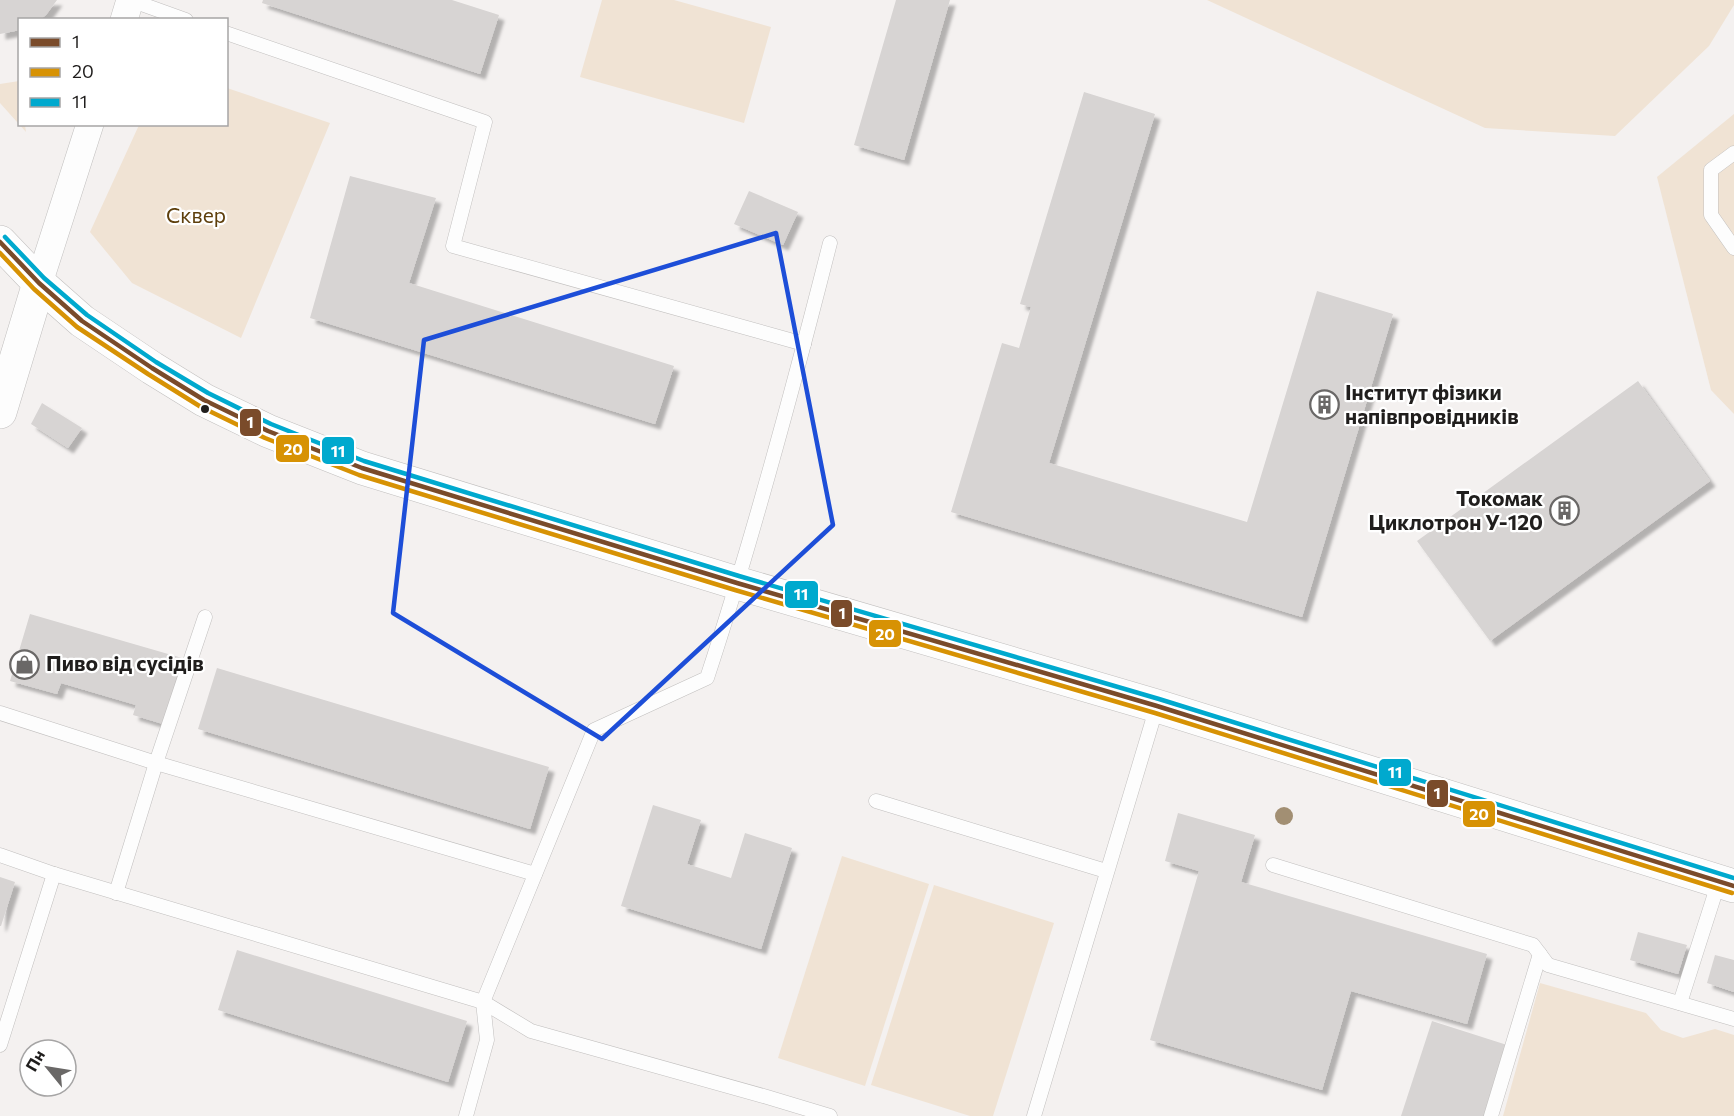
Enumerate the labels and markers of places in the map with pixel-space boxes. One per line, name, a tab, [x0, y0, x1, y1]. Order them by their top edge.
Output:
place label: Інститут фізики напівпровідників	[1345, 379, 1519, 428]
building icon: Інститут фізики напівпровідників	[1308, 389, 1340, 421]
unlabelled marker	[199, 403, 211, 415]
place label: Токомак Циклотрон У-120	[1369, 485, 1543, 534]
building icon: Токомак Циклотрон У-120	[1548, 495, 1580, 527]
shop icon: Пиво від сусідів	[9, 648, 41, 680]
place label: Пиво від сусідів	[46, 650, 204, 675]

